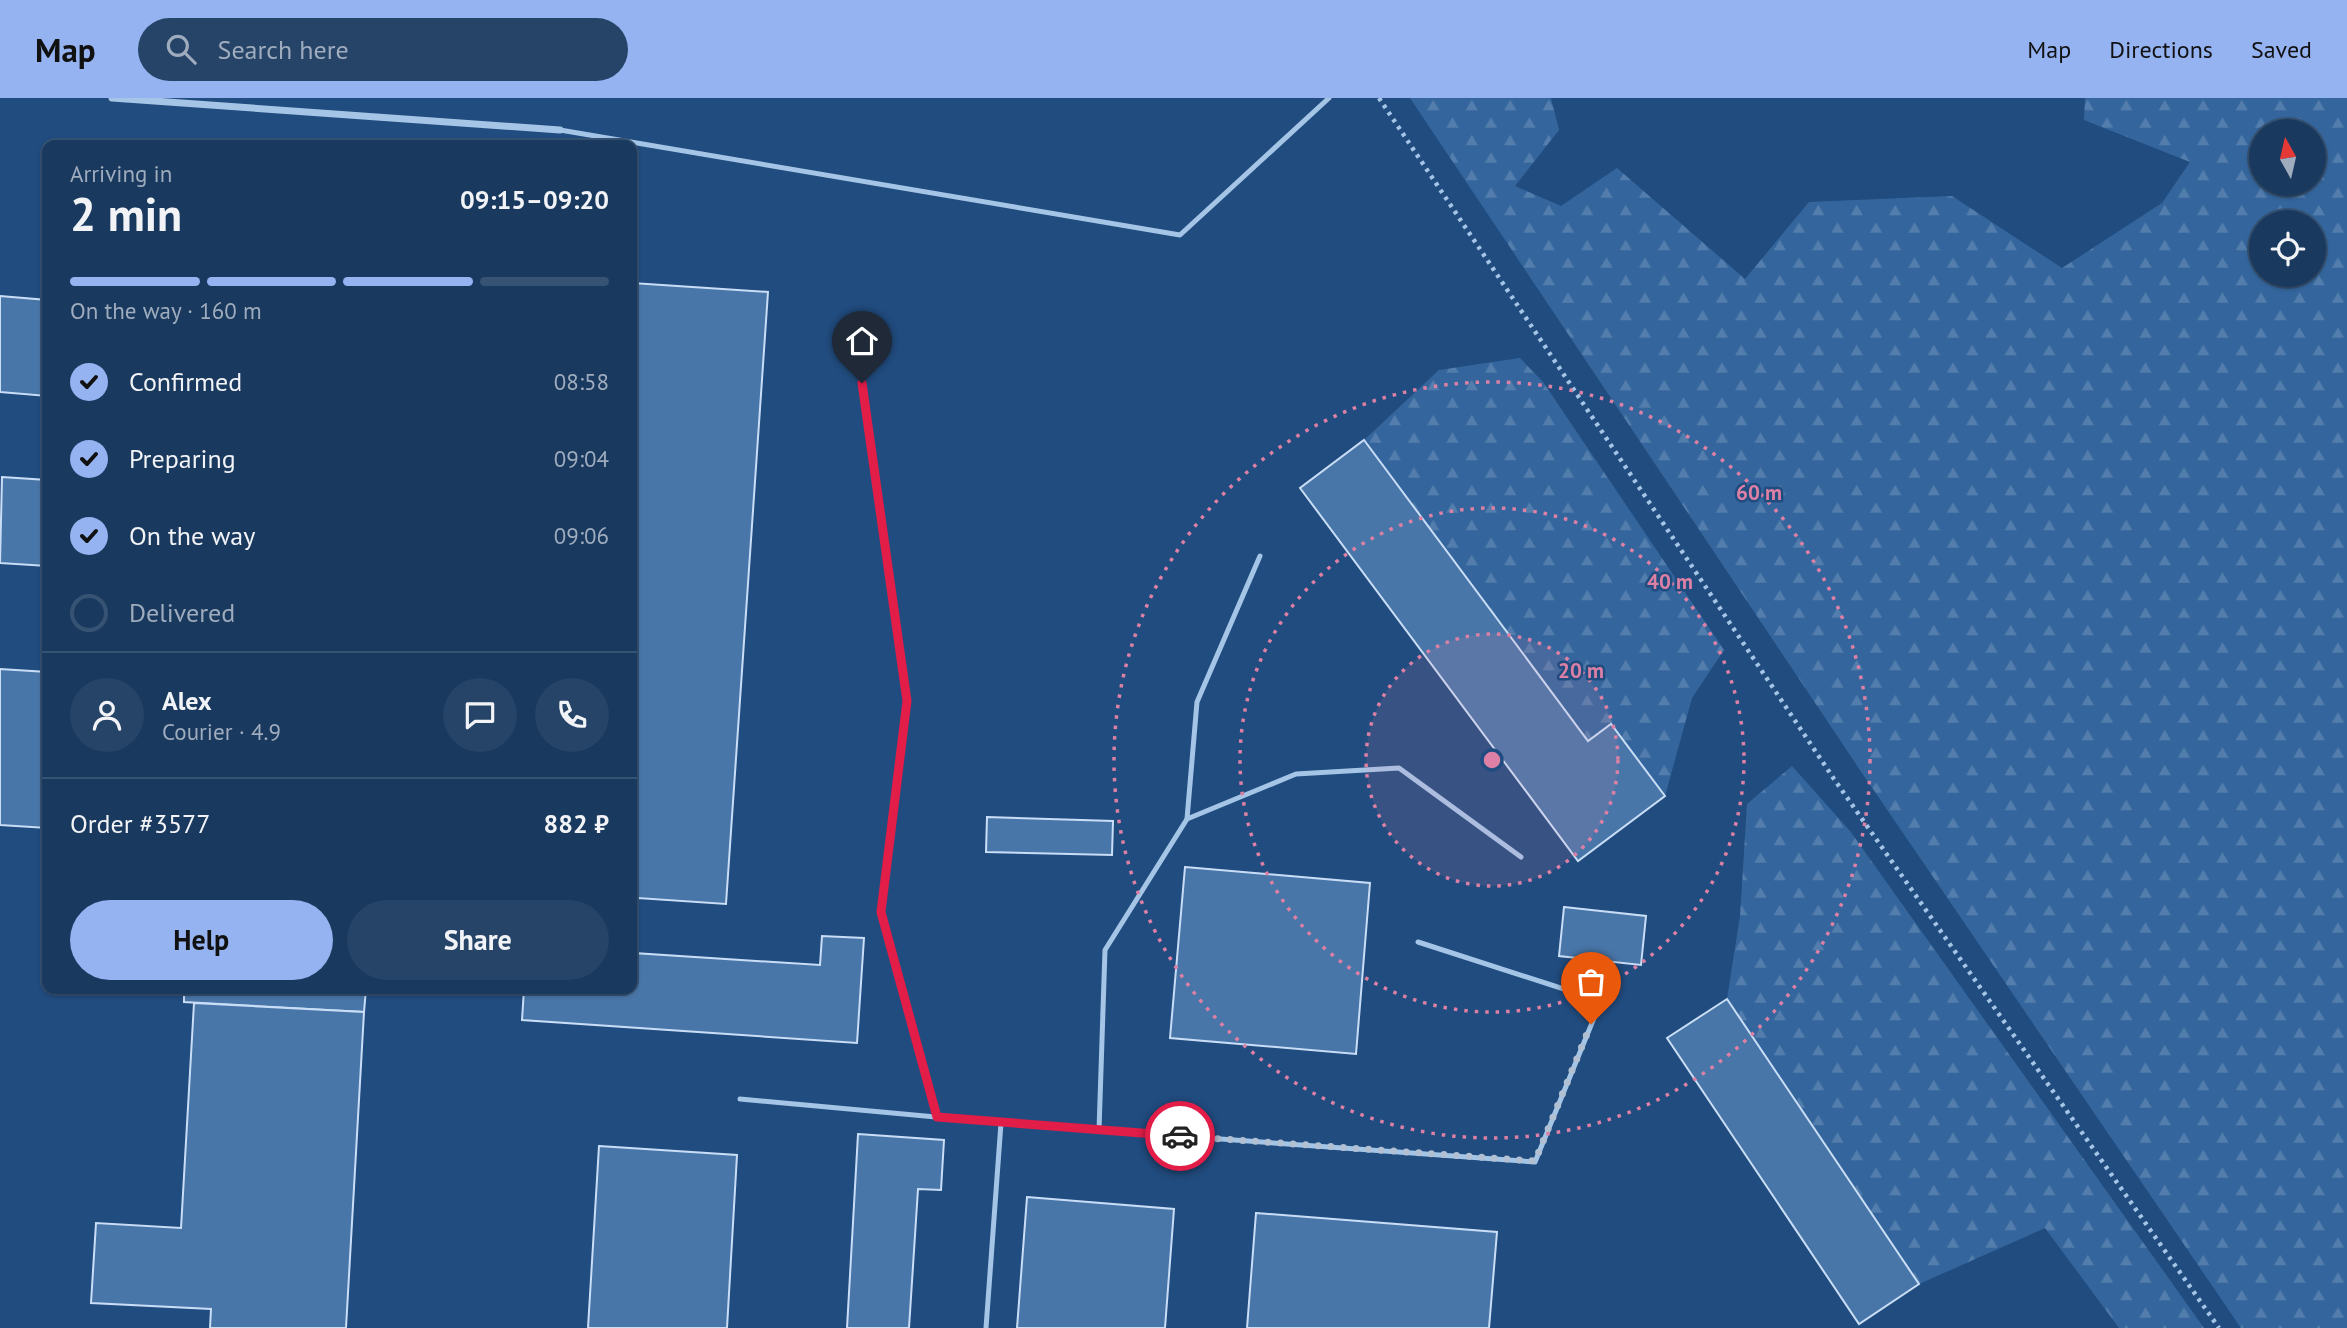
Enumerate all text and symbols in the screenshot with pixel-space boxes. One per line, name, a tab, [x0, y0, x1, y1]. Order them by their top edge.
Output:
search box	[138, 18, 628, 81]
text: Map	[35, 28, 96, 71]
icon: search	[162, 30, 200, 68]
text: Search here	[218, 33, 349, 66]
text: Map	[2027, 34, 2071, 65]
text: Directions	[2109, 34, 2213, 65]
text: Saved	[2251, 34, 2312, 65]
north arrow	[2249, 119, 2326, 196]
map controls	[2249, 119, 2326, 287]
text: Arriving in	[70, 159, 172, 188]
text: 09:15–09:20	[460, 183, 609, 216]
text: 2 min	[70, 184, 182, 244]
button: locate	[2249, 210, 2326, 287]
text: On the way · 160 m	[70, 296, 262, 325]
pin	[832, 311, 892, 383]
icon: home	[843, 322, 881, 360]
icon: check	[70, 363, 108, 401]
text: Confirmed	[129, 365, 242, 398]
text: 08:58	[554, 367, 609, 396]
icon: check	[70, 440, 108, 478]
text: Preparing	[129, 442, 236, 475]
text: 09:04	[554, 444, 609, 473]
text: 60 m	[1736, 479, 1782, 506]
icon: check	[70, 517, 108, 555]
text: On the way	[129, 519, 255, 552]
text: 09:06	[554, 521, 609, 550]
text: 40 m	[1647, 568, 1693, 595]
text: Delivered	[129, 596, 235, 629]
text: 20 m	[1558, 657, 1604, 684]
button: person	[70, 678, 144, 752]
button: chat	[443, 678, 517, 752]
button: phone	[535, 678, 609, 752]
text: Alex	[162, 684, 212, 717]
text: Courier · 4.9	[162, 717, 281, 746]
centre of rings	[1480, 748, 1504, 772]
text: Order #3577	[70, 807, 210, 840]
text: 882 ₽	[543, 807, 609, 840]
button: Help	[70, 900, 333, 980]
button: Share	[347, 900, 609, 980]
pin	[1561, 952, 1621, 1024]
icon: bag	[1572, 963, 1610, 1001]
courier	[1145, 1101, 1215, 1171]
icon: car	[1161, 1117, 1199, 1155]

